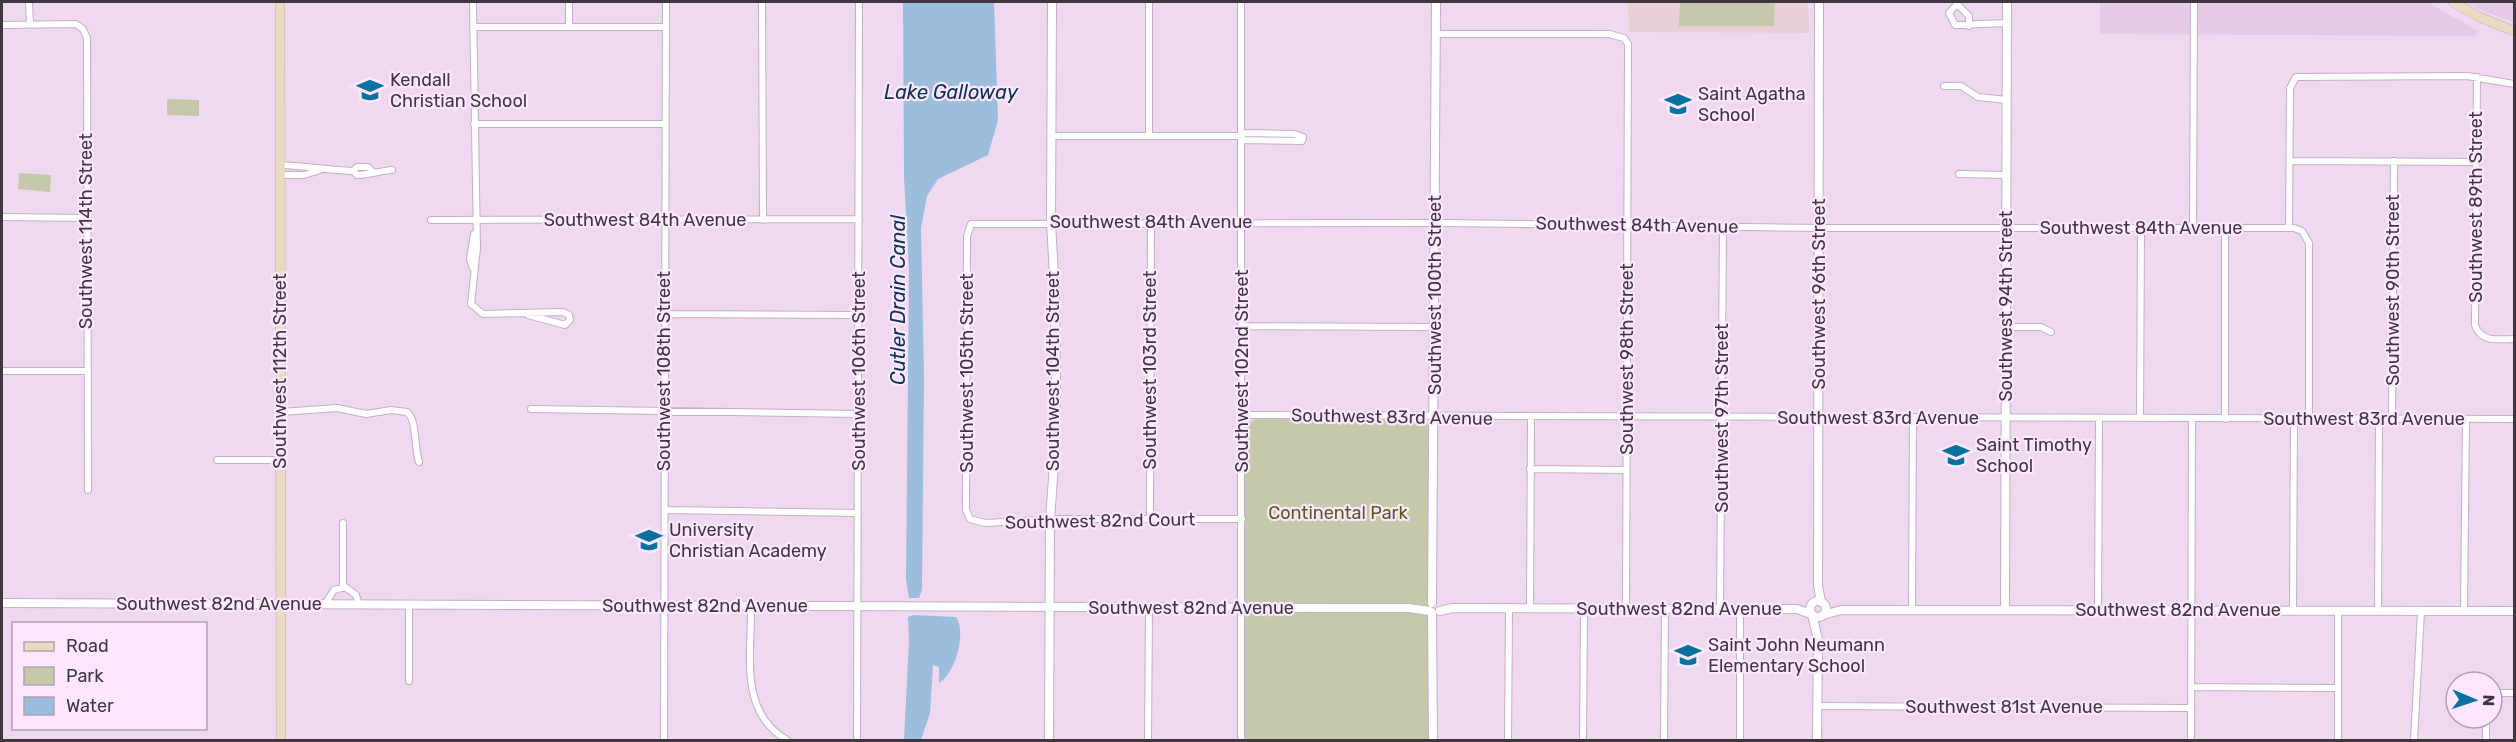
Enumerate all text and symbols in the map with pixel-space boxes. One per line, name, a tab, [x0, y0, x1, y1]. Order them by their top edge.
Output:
place label: Kendall Christian School	[390, 69, 527, 112]
school or university icon: Kendall Christian School	[355, 75, 385, 105]
water label: Lake Galloway	[884, 80, 1019, 104]
place label: Saint Agatha School	[1698, 83, 1806, 126]
school or university icon: Saint Agatha School	[1663, 89, 1693, 119]
street label: Southwest 89th Street	[2465, 111, 2487, 303]
street label: Southwest 114th Street	[75, 133, 97, 329]
street label: Southwest 90th Street	[2382, 194, 2404, 386]
street label: Southwest 100th Street	[1424, 195, 1446, 395]
street label: Southwest 96th Street	[1808, 199, 1830, 389]
street label: Southwest 84th Avenue	[544, 209, 746, 231]
street label: Southwest 94th Street	[1995, 210, 2017, 402]
street label: Southwest 84th Avenue	[1050, 211, 1252, 233]
street label: Southwest 84th Avenue	[1535, 212, 1739, 238]
water label: Cutler Drain Canal	[886, 214, 910, 385]
street label: Southwest 84th Avenue	[2040, 217, 2242, 239]
street label: Southwest 98th Street	[1616, 263, 1638, 455]
street label: Southwest 102nd Street	[1231, 270, 1253, 472]
street label: Southwest 108th Street	[653, 271, 675, 471]
street label: Southwest 106th Street	[848, 271, 870, 471]
street label: Southwest 104th Street	[1042, 271, 1064, 471]
street label: Southwest 103rd Street	[1139, 271, 1161, 469]
street label: Southwest 112th Street	[269, 273, 291, 469]
street label: Southwest 105th Street	[956, 273, 978, 473]
street label: Southwest 97th Street	[1711, 323, 1733, 513]
street label: Southwest 83rd Avenue	[1291, 404, 1493, 430]
street label: Southwest 83rd Avenue	[1777, 407, 1979, 429]
street label: Southwest 83rd Avenue	[2263, 408, 2465, 430]
place label: Saint Timothy School	[1976, 434, 2092, 477]
school or university icon: Saint Timothy School	[1941, 440, 1971, 470]
park label: Continental Park	[1268, 502, 1408, 524]
street label: Southwest 82nd Court	[1005, 508, 1195, 534]
place label: University Christian Academy	[669, 519, 827, 562]
school or university icon: University Christian Academy	[634, 525, 664, 555]
street label: Southwest 82nd Avenue	[116, 593, 322, 615]
street label: Southwest 82nd Avenue	[602, 595, 808, 617]
street label: Southwest 82nd Avenue	[1088, 597, 1294, 619]
street label: Southwest 82nd Avenue	[1576, 598, 1782, 620]
street label: Southwest 82nd Avenue	[2075, 599, 2281, 621]
legend	[12, 622, 207, 730]
place label: Saint John Neumann Elementary School	[1708, 634, 1885, 677]
text: Road	[66, 635, 109, 657]
school or university icon: Saint John Neumann Elementary School	[1673, 640, 1703, 670]
text: Park	[66, 665, 104, 687]
north arrow	[2444, 670, 2504, 730]
text: N	[2479, 694, 2498, 707]
text: Water	[66, 695, 114, 717]
street label: Southwest 81st Avenue	[1905, 696, 2103, 718]

